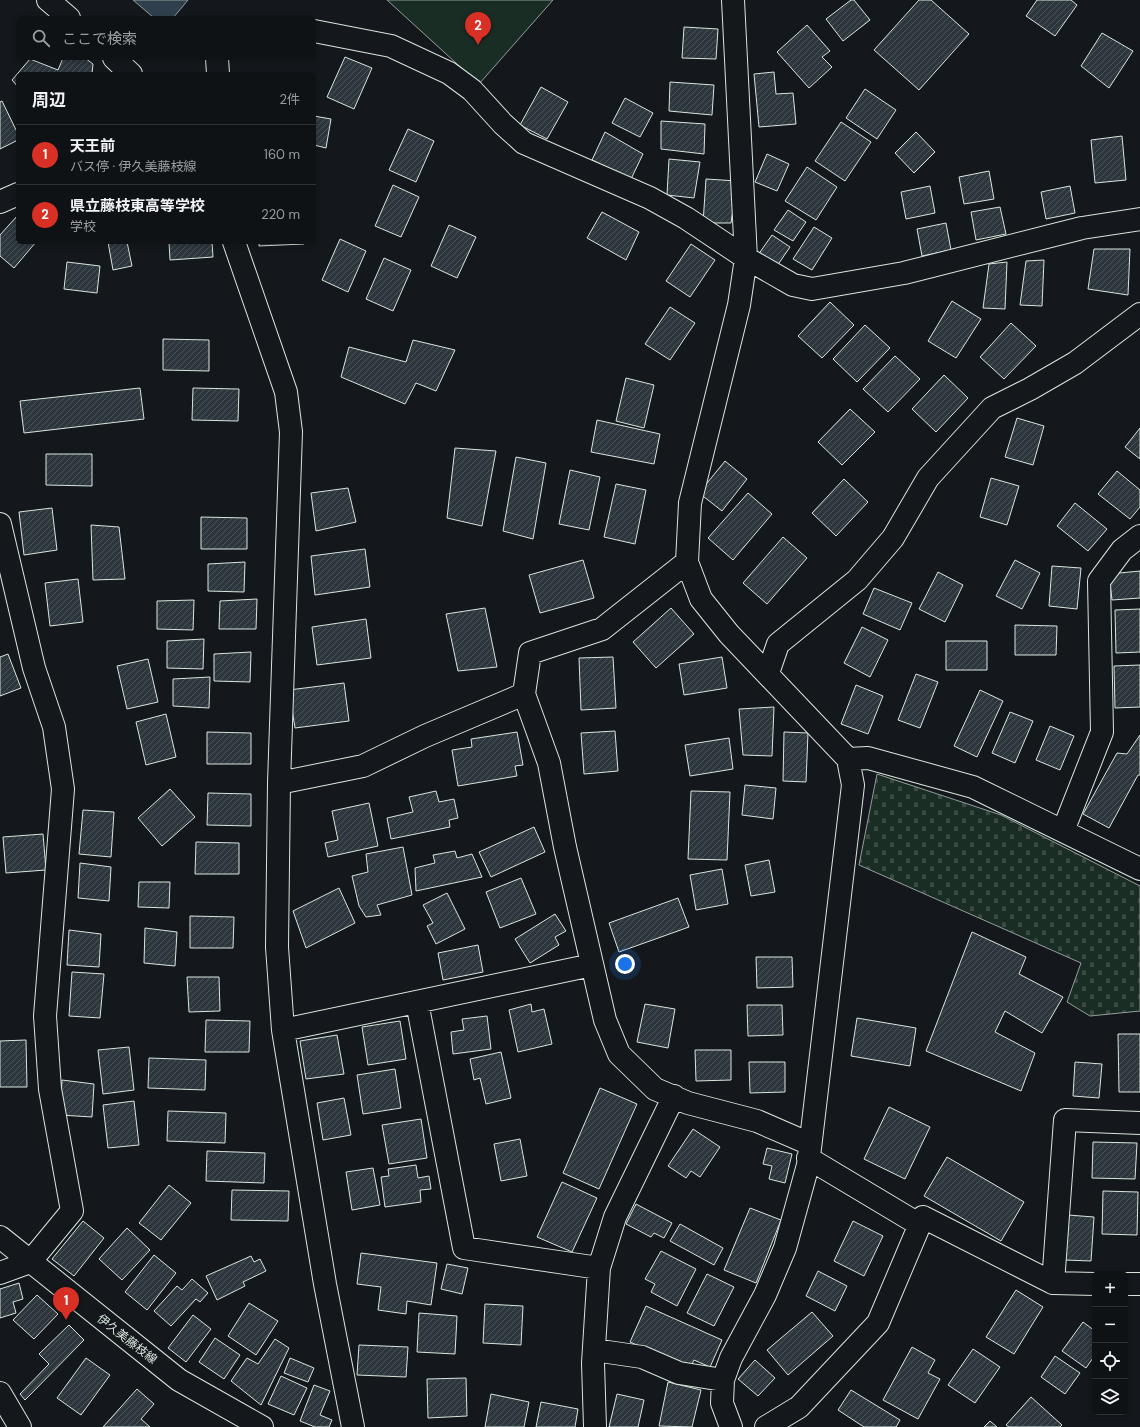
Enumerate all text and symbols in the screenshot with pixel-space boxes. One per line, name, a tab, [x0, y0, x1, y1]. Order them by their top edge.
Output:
pin: 2	[465, 12, 491, 45]
search box	[16, 16, 316, 60]
icon: search	[30, 27, 52, 49]
text: ここで検索	[62, 29, 137, 49]
text: 周辺	[32, 89, 66, 111]
text: 2件	[280, 91, 300, 108]
text: 天王前	[70, 136, 115, 156]
text: 1	[43, 146, 47, 163]
text: 160 m	[264, 146, 300, 163]
text: バス停 · 伊久美藤枝線	[70, 158, 197, 175]
text: 県立藤枝東高等学校	[70, 196, 205, 216]
text: 2	[41, 206, 49, 223]
text: 220 m	[261, 206, 300, 223]
text: 学校	[70, 218, 96, 235]
your location	[615, 954, 635, 974]
map controls	[1092, 1271, 1128, 1415]
button: +	[1092, 1271, 1128, 1307]
pin: 1	[53, 1287, 79, 1320]
button: −	[1092, 1307, 1128, 1343]
street label: 伊久美藤枝線	[94, 1311, 160, 1367]
button: locate	[1092, 1343, 1128, 1379]
button: layers	[1092, 1379, 1128, 1415]

